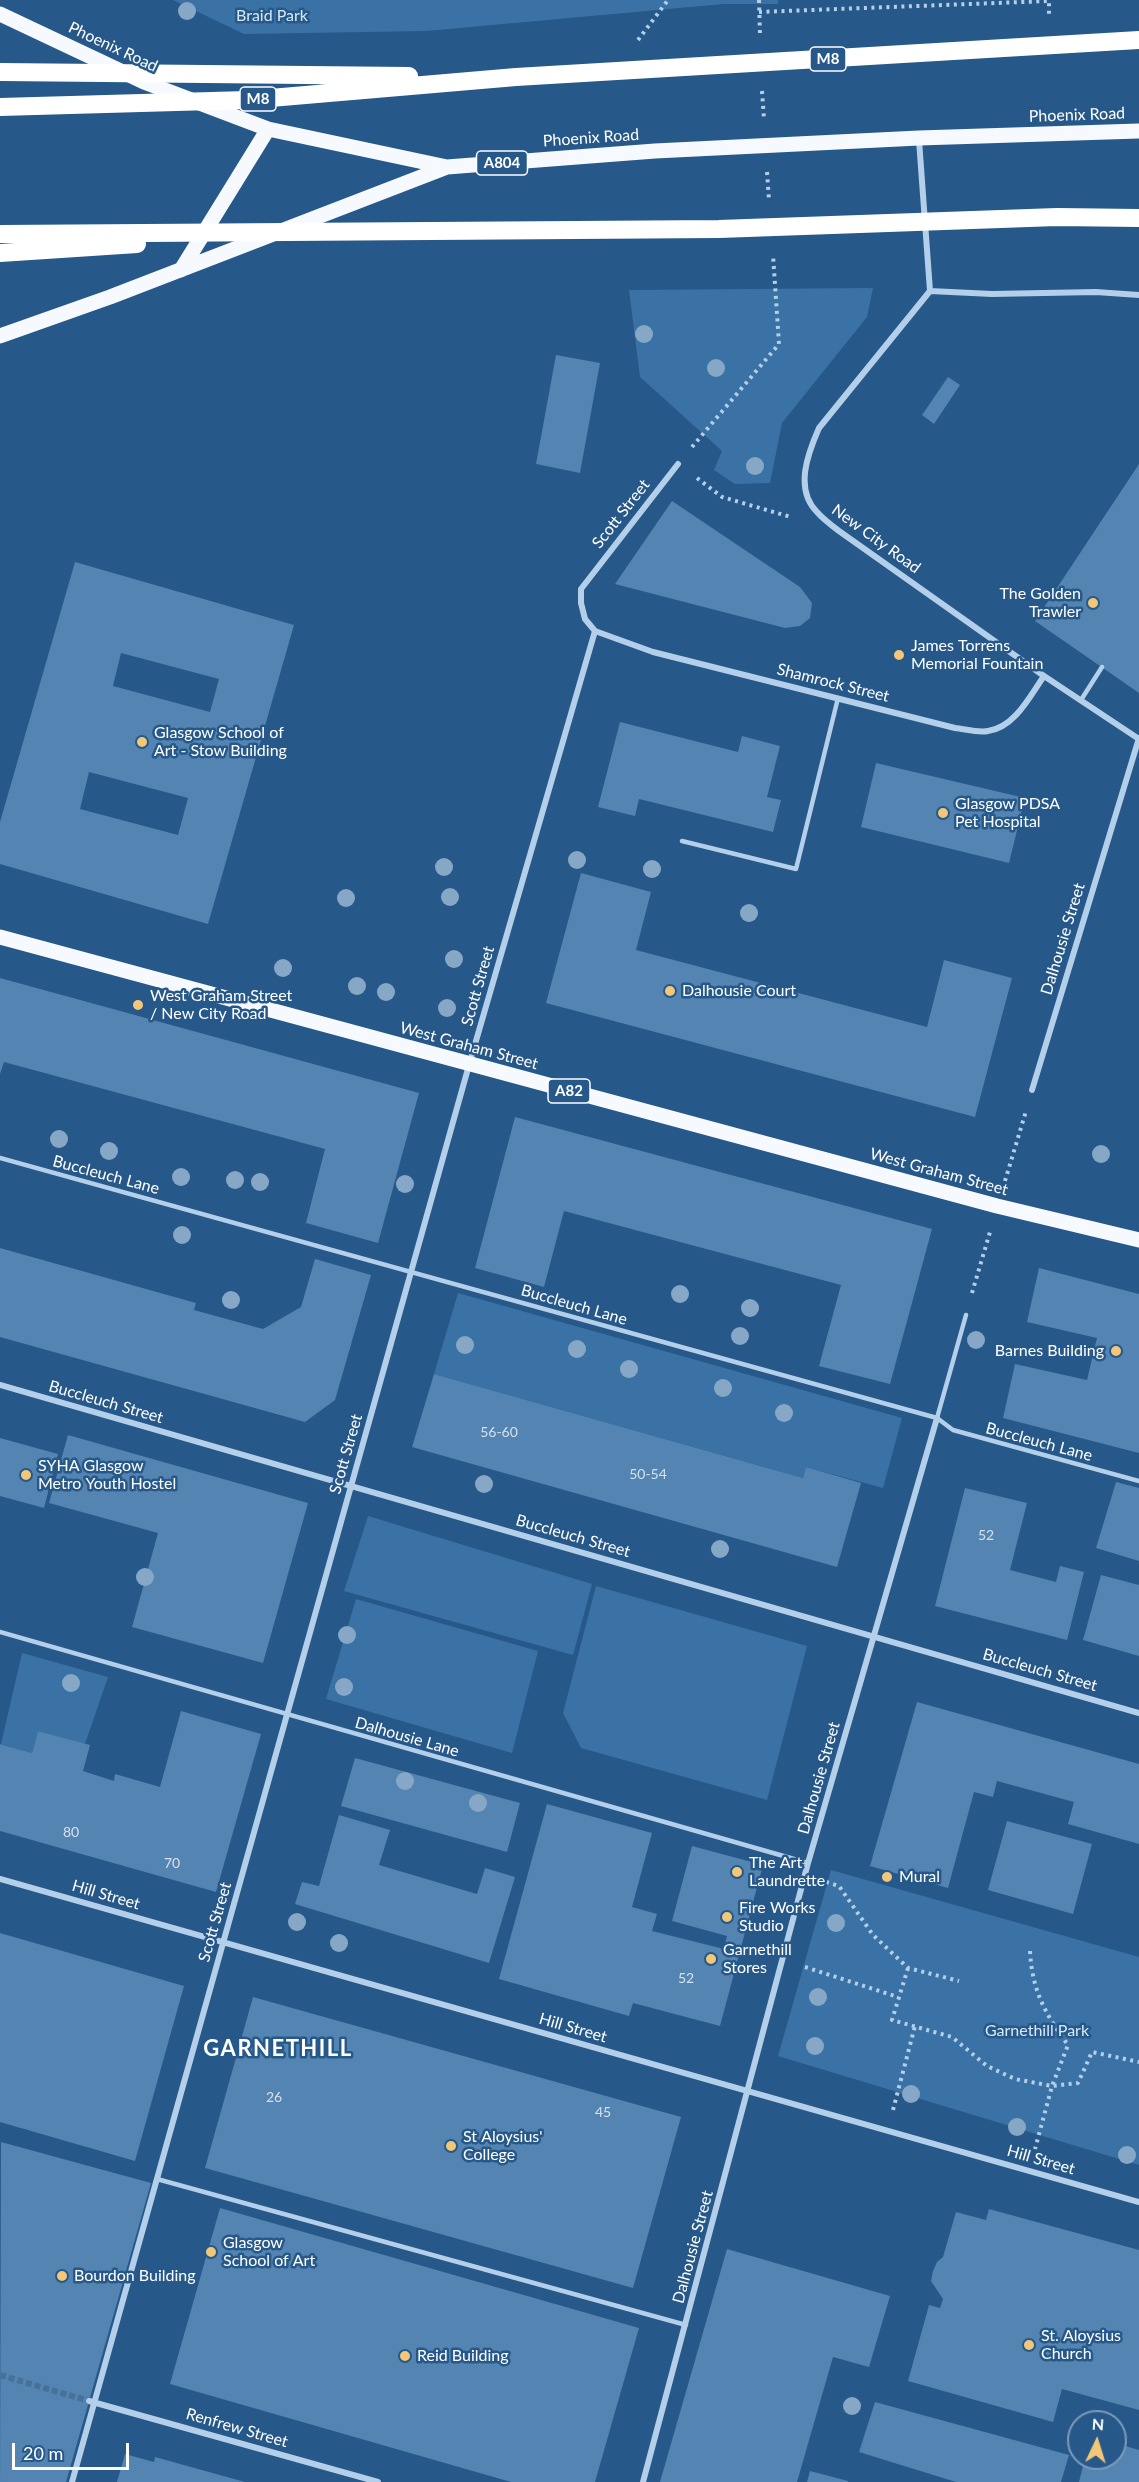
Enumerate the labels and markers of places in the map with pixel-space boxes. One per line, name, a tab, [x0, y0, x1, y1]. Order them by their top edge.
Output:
place label: The Golden Trawler	[999, 584, 1081, 622]
marker: The Golden Trawler	[1086, 596, 1100, 610]
place label: James Torrens Memorial Fountain	[911, 636, 1043, 674]
marker: James Torrens Memorial Fountain	[892, 648, 906, 662]
place label: Glasgow School of Art - Stow Building	[154, 723, 287, 761]
marker: Glasgow School of Art - Stow Building	[135, 735, 149, 749]
place label: Glasgow PDSA Pet Hospital	[955, 794, 1060, 832]
marker: Glasgow PDSA Pet Hospital	[936, 806, 950, 820]
place label: Dalhousie Court	[682, 981, 796, 1001]
marker: Dalhousie Court	[663, 984, 677, 998]
place label: West Graham Street / New City Road	[150, 986, 292, 1024]
marker: West Graham Street / New City Road	[131, 998, 145, 1012]
place label: Barnes Building	[995, 1341, 1104, 1361]
marker: Barnes Building	[1109, 1344, 1123, 1358]
place label: SYHA Glasgow Metro Youth Hostel	[38, 1456, 176, 1494]
marker: SYHA Glasgow Metro Youth Hostel	[19, 1468, 33, 1482]
place label: The Art Laundrette	[749, 1853, 825, 1891]
marker: The Art Laundrette	[730, 1865, 744, 1879]
place label: Mural	[899, 1867, 940, 1887]
marker: Mural	[880, 1870, 894, 1884]
place label: Fire Works Studio	[739, 1898, 816, 1936]
marker: Fire Works Studio	[720, 1910, 734, 1924]
place label: Garnethill Stores	[723, 1940, 792, 1978]
marker: Garnethill Stores	[704, 1952, 718, 1966]
place label: St Aloysius' College	[463, 2127, 543, 2165]
marker: St Aloysius' College	[444, 2139, 458, 2153]
place label: Glasgow School of Art	[223, 2233, 315, 2271]
marker: Glasgow School of Art	[204, 2245, 218, 2259]
place label: Bourdon Building	[74, 2266, 196, 2286]
marker: Bourdon Building	[55, 2269, 69, 2283]
place label: St. Aloysius Church	[1041, 2326, 1121, 2364]
marker: St. Aloysius Church	[1022, 2338, 1036, 2352]
place label: Reid Building	[417, 2346, 509, 2366]
marker: Reid Building	[398, 2349, 412, 2363]

